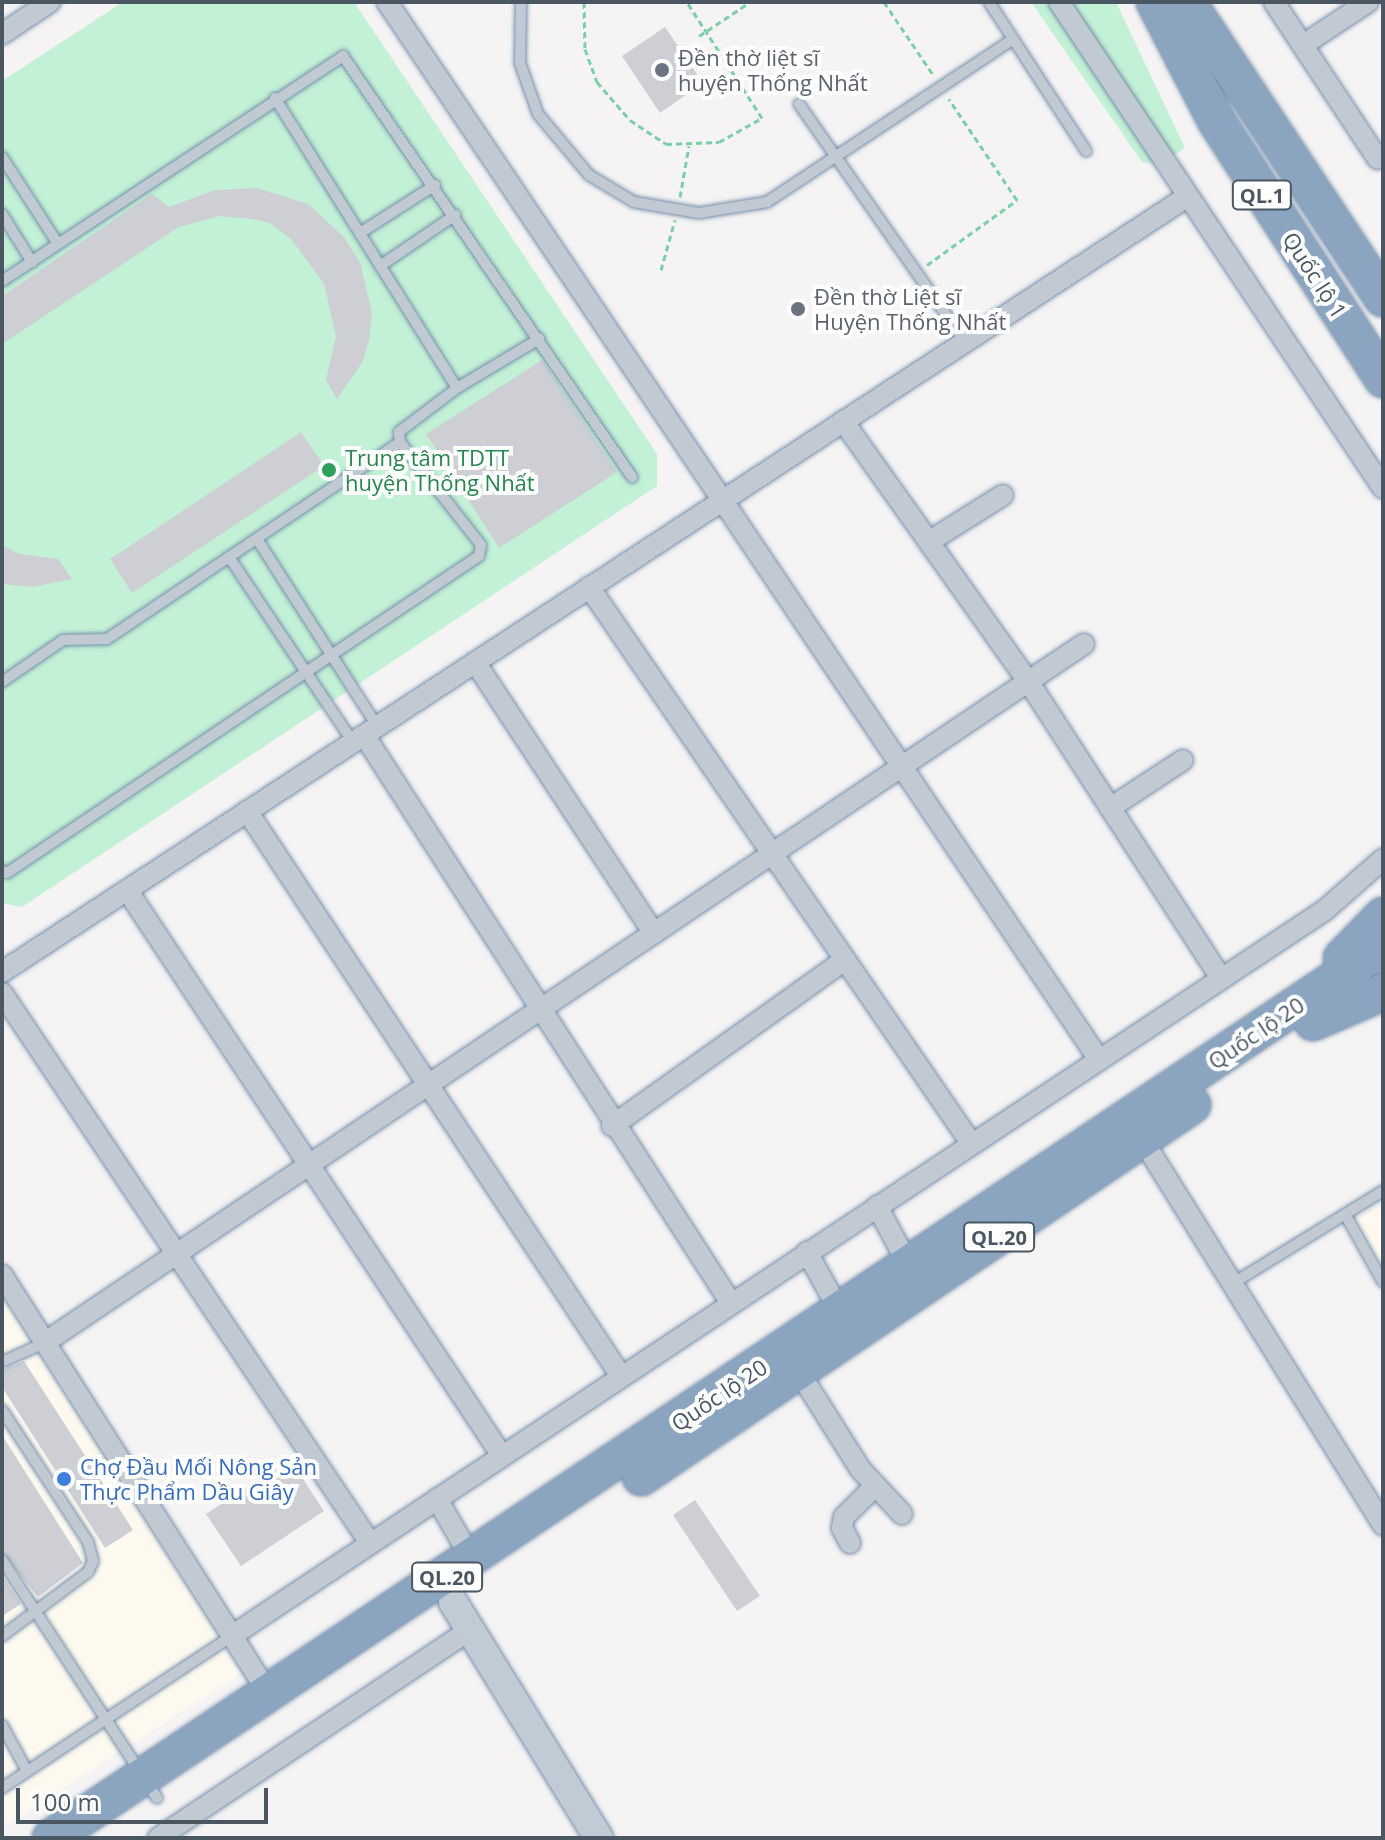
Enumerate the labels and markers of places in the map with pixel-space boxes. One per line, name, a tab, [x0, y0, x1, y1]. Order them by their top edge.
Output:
place label: Đền thờ liệt sĩ huyện Thống Nhất	[678, 44, 868, 96]
marker: Đền thờ liệt sĩ huyện Thống Nhất	[653, 61, 671, 79]
place label: Đền thờ Liệt sĩ Huyện Thống Nhất	[814, 283, 1006, 334]
marker: Đền thờ Liệt sĩ Huyện Thống Nhất	[789, 300, 807, 318]
place label: Trung tâm TDTT huyện Thống Nhất	[345, 444, 535, 496]
marker: Trung tâm TDTT huyện Thống Nhất	[320, 461, 338, 479]
place label: Chợ Đầu Mối Nông Sản Thực Phẩm Dầu Giây	[80, 1453, 317, 1504]
marker: Chợ Đầu Mối Nông Sản Thực Phẩm Dầu Giây	[55, 1470, 73, 1488]

